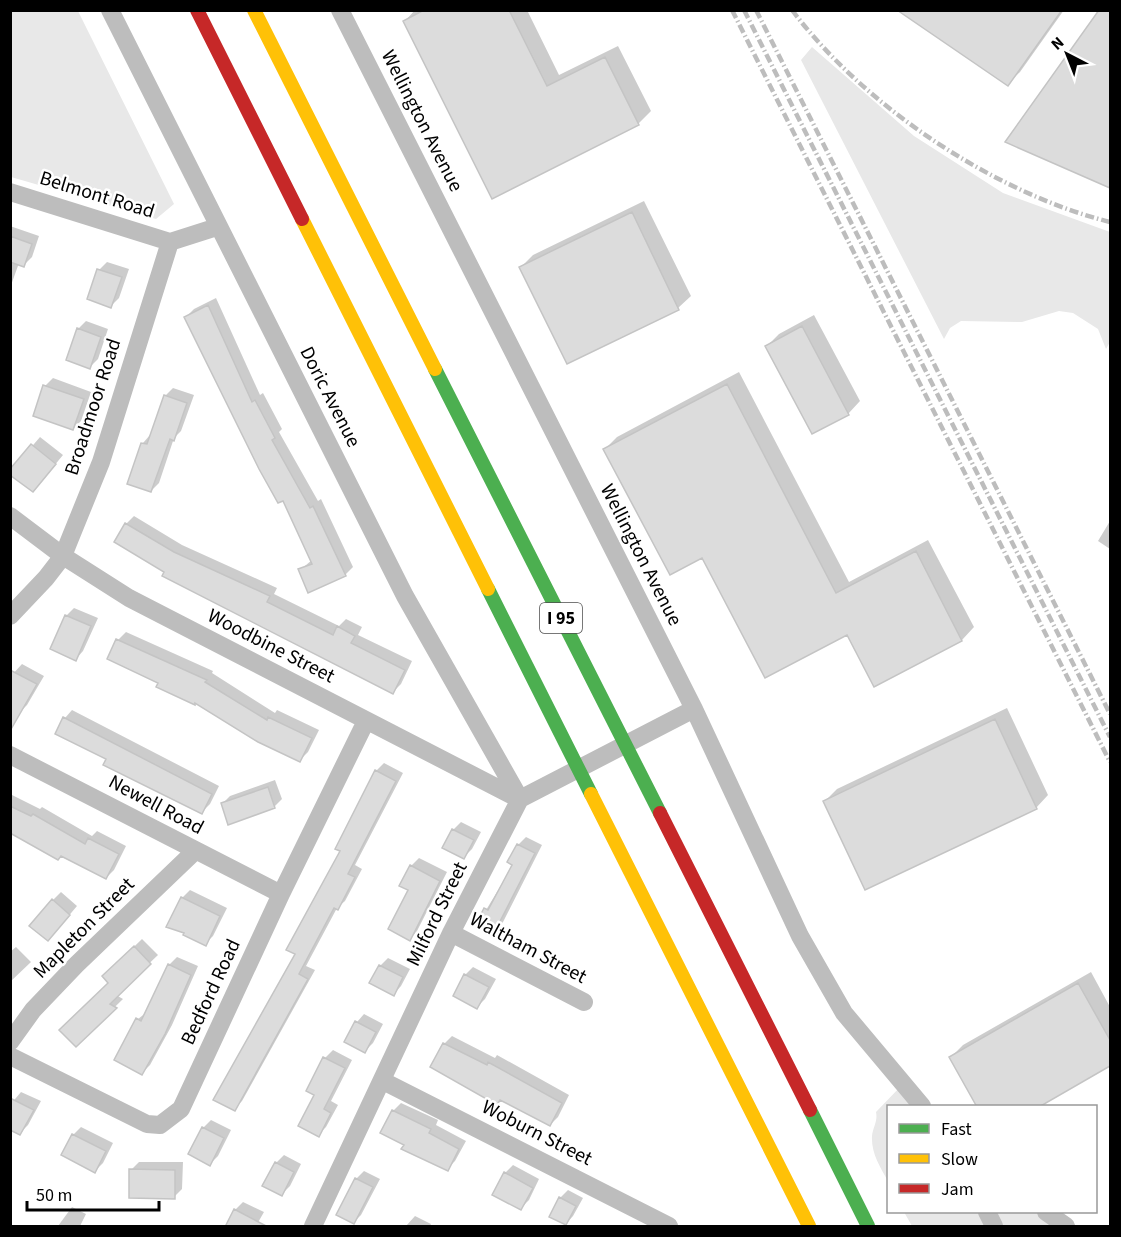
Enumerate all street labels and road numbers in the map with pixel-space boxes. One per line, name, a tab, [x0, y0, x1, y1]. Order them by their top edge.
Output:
street label: Wellington Avenue	[374, 45, 470, 197]
street label: Belmont Road	[36, 164, 158, 226]
street label: Broadmoor Road	[58, 335, 128, 479]
street label: Doric Avenue	[293, 342, 367, 452]
street label: Wellington Avenue	[593, 479, 689, 631]
street label: Woodbine Street	[203, 602, 340, 690]
road number: I 95	[540, 603, 582, 633]
street label: Newell Road	[103, 768, 209, 842]
street label: Milford Street	[400, 857, 474, 971]
street label: Mapleton Street	[27, 871, 141, 985]
street label: Waltham Street	[464, 905, 592, 991]
street label: Bedford Road	[174, 934, 248, 1050]
street label: Woburn Street	[477, 1093, 597, 1173]

